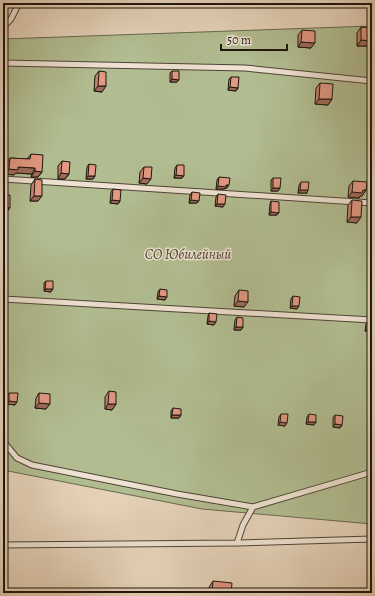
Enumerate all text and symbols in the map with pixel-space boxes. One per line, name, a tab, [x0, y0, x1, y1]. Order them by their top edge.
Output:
scale bar	[221, 26, 287, 52]
text: 50 m	[227, 32, 251, 48]
park label: СО Юбилейный	[145, 245, 231, 264]

